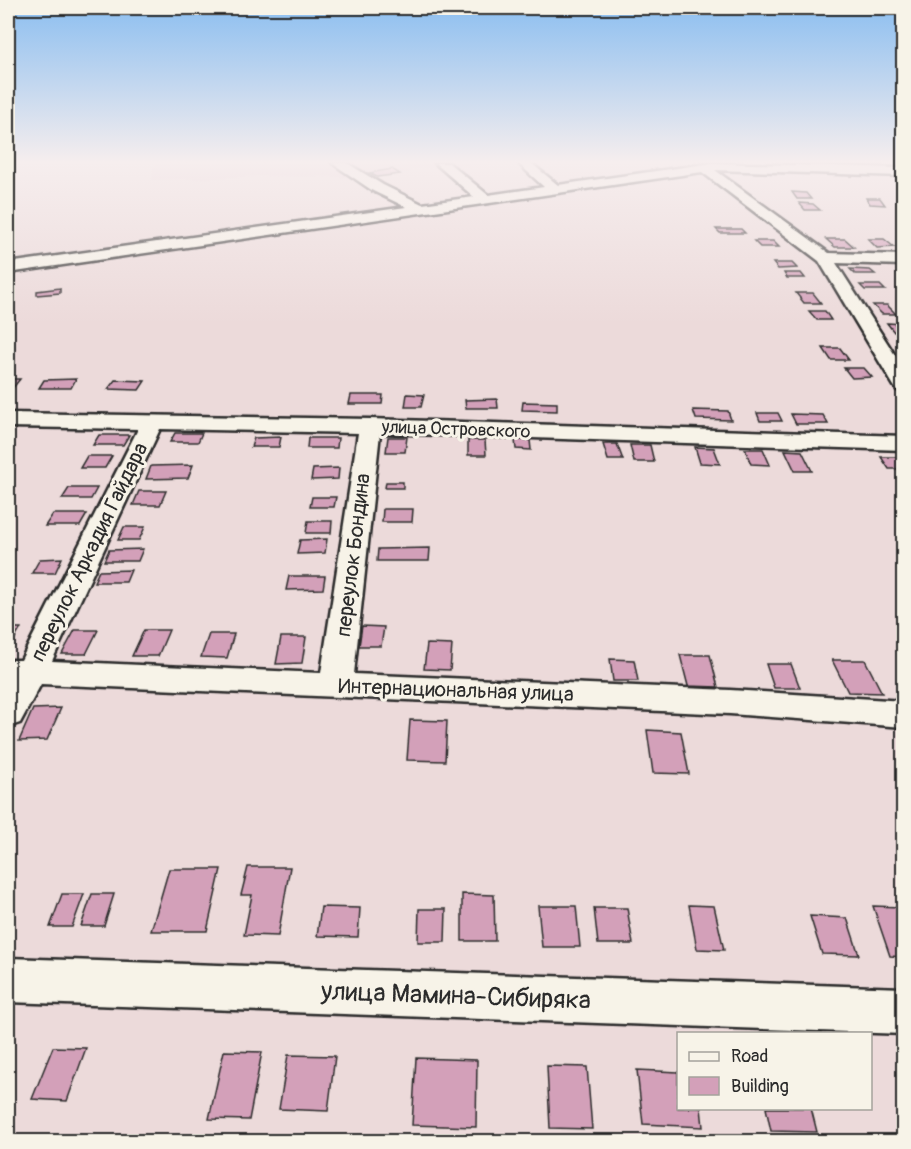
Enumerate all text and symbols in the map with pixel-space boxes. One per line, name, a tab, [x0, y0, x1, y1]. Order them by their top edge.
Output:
street label: улица Островского	[380, 415, 531, 444]
street label: переулок Аркадия Гайдара	[25, 438, 154, 666]
street label: переулок Бондина	[330, 472, 377, 638]
street label: Интернациональная улица	[338, 673, 574, 708]
street label: улица Мамина-Сибиряка	[319, 975, 592, 1017]
legend	[677, 1032, 872, 1110]
text: Road	[731, 1045, 768, 1068]
text: Building	[731, 1075, 789, 1098]

